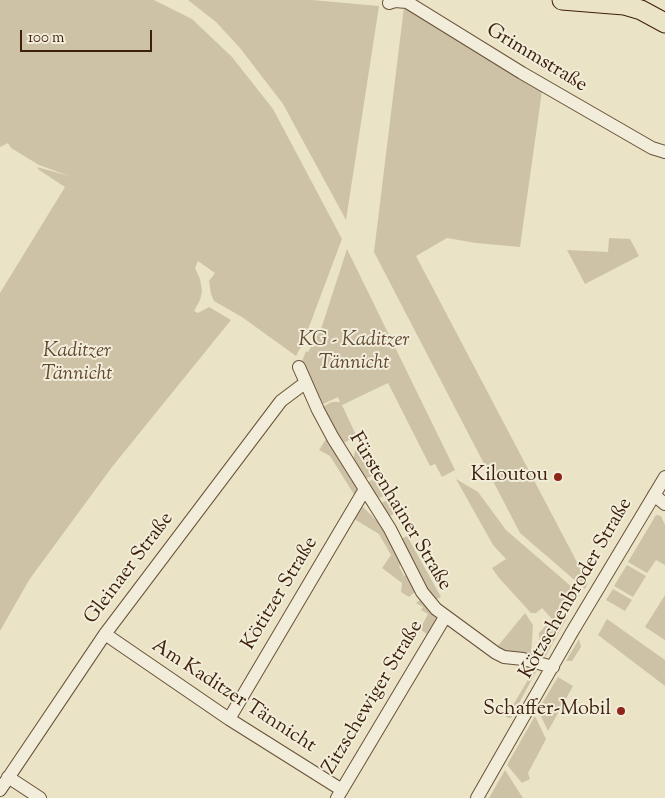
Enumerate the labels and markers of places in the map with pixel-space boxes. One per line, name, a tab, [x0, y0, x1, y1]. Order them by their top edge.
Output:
place label: Kiloutou	[471, 465, 548, 489]
marker: Kiloutou	[552, 471, 564, 483]
place label: Schaffer-Mobil	[483, 699, 611, 723]
marker: Schaffer-Mobil	[615, 705, 627, 717]

